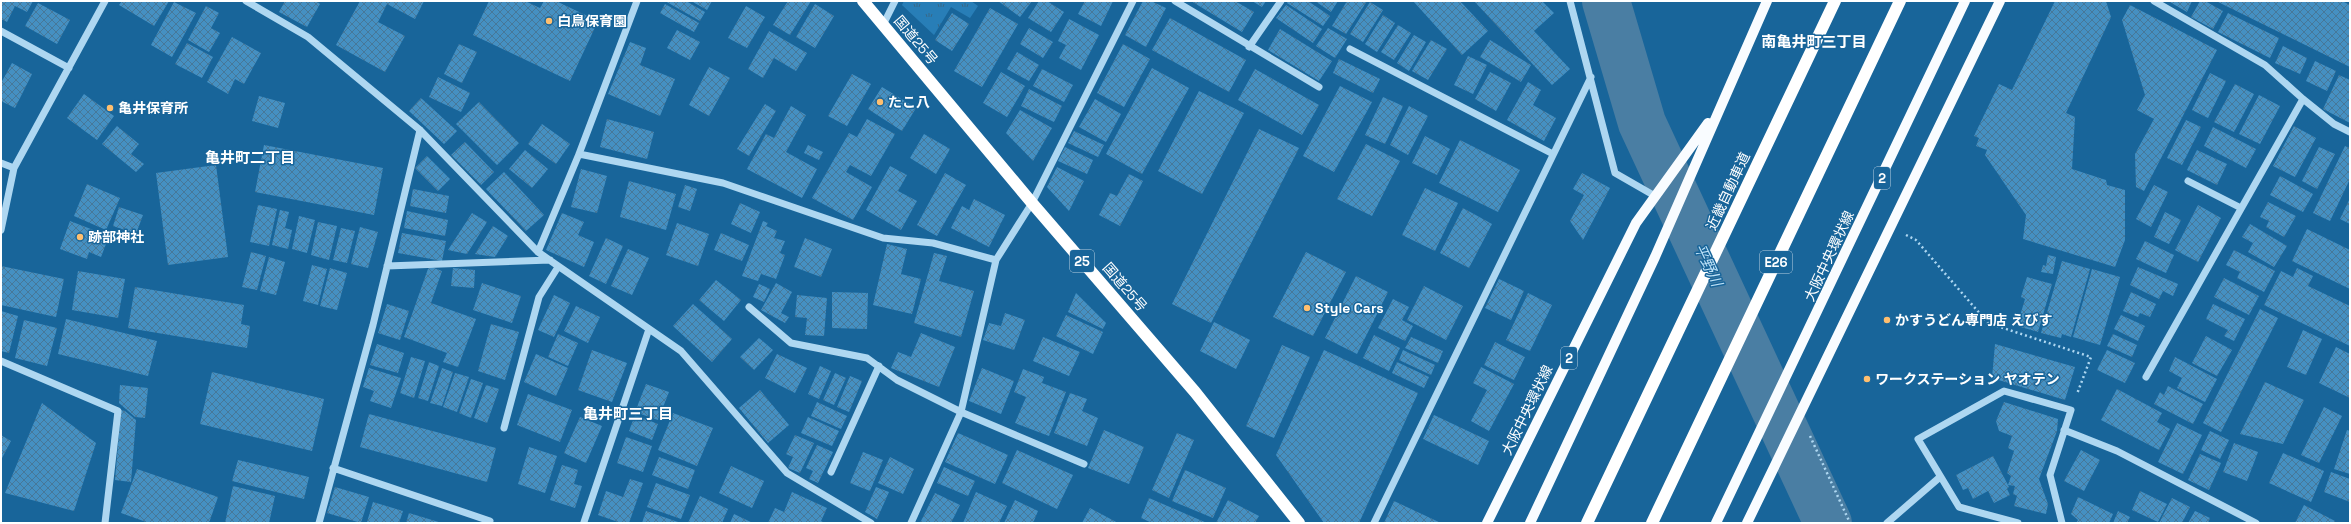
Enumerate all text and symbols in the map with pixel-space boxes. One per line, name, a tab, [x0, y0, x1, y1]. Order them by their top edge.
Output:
place label: 白鳥保育園	[557, 12, 627, 30]
street label: 国道25号	[890, 12, 942, 68]
marker: 白鳥保育園	[544, 16, 554, 26]
district label: 南亀井町三丁目	[1761, 32, 1867, 51]
place label: たこ八	[888, 93, 930, 111]
marker: たこ八	[875, 97, 885, 107]
place label: 亀井保育所	[118, 99, 188, 117]
marker: 亀井保育所	[105, 103, 115, 113]
district label: 亀井町二丁目	[205, 148, 295, 167]
street label: 近畿自動車道	[1702, 149, 1754, 233]
road number: 2	[1874, 167, 1890, 189]
street label: 大阪中央環状線	[1800, 208, 1858, 304]
place label: 跡部神社	[88, 228, 144, 246]
marker: 跡部神社	[75, 232, 85, 242]
water label: 平野川	[1690, 240, 1727, 291]
road number: 25	[1070, 250, 1094, 272]
road number: E26	[1760, 251, 1792, 273]
street label: 国道25号	[1099, 259, 1151, 315]
place label: Style Cars	[1315, 299, 1384, 317]
marker: Style Cars	[1302, 303, 1312, 313]
place label: かすうどん専門店 えびす	[1895, 311, 2053, 329]
marker: かすうどん専門店 えびす	[1882, 315, 1892, 325]
road number: 2	[1561, 347, 1577, 369]
street label: 大阪中央環状線	[1497, 362, 1557, 458]
place label: ワークステーション ヤオテン	[1875, 370, 2060, 388]
marker: ワークステーション ヤオテン	[1862, 374, 1872, 384]
district label: 亀井町三丁目	[583, 404, 673, 423]

